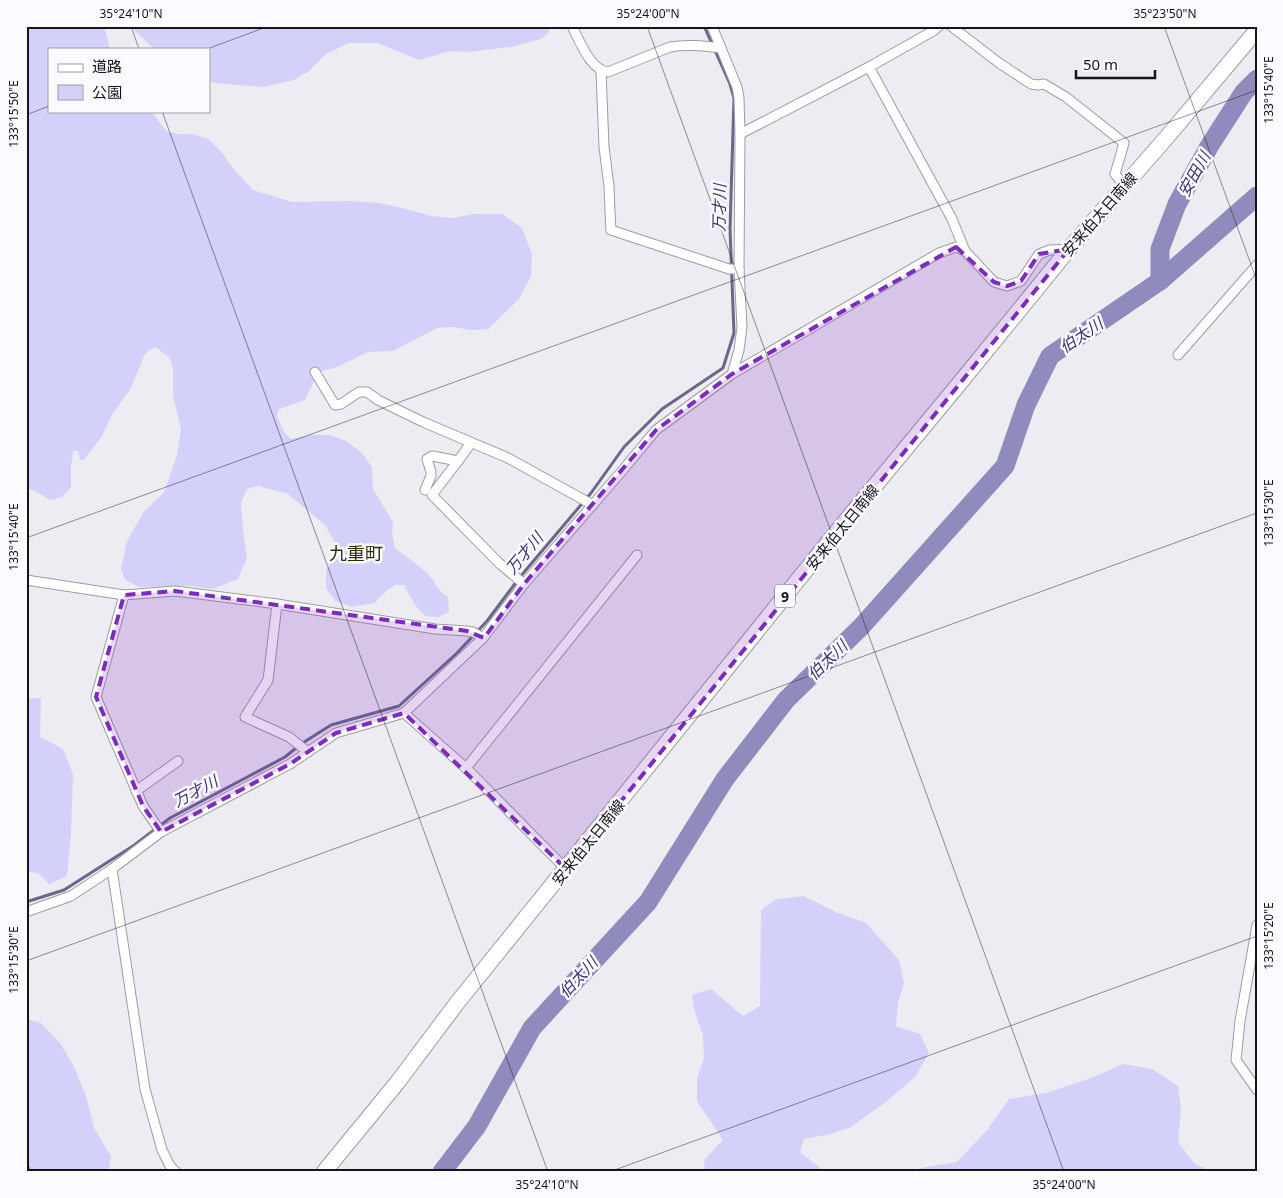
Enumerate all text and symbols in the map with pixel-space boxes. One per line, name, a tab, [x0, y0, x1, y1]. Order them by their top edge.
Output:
text: 35°24'10"N	[99, 5, 163, 22]
text: 35°24'00"N	[616, 5, 680, 22]
text: 35°23'50"N	[1133, 5, 1197, 22]
legend	[48, 48, 210, 112]
scale bar	[1076, 48, 1154, 80]
text: 50 m	[1083, 54, 1118, 74]
text: 道路	[92, 56, 122, 76]
text: 133°15'40"E	[1260, 56, 1277, 124]
text: 133°15'50"E	[5, 80, 22, 148]
text: 公園	[92, 82, 122, 102]
water label: 安田川	[1173, 146, 1216, 200]
street label: 安来伯太日南線	[1057, 168, 1141, 260]
water label: 万才川	[708, 182, 730, 232]
water label: 伯太川	[1055, 311, 1109, 358]
text: 133°15'30"E	[1260, 479, 1277, 547]
street label: 安来伯太日南線	[801, 480, 883, 574]
text: 133°15'40"E	[5, 503, 22, 571]
water label: 万才川	[500, 526, 549, 578]
district label: 九重町	[329, 541, 383, 565]
road number: 9	[775, 584, 795, 608]
water label: 伯太川	[802, 634, 853, 685]
water label: 万才川	[169, 769, 223, 812]
street label: 安来伯太日南線	[547, 795, 629, 889]
text: 133°15'20"E	[1260, 902, 1277, 970]
text: 133°15'30"E	[5, 926, 22, 994]
water label: 伯太川	[554, 950, 604, 1002]
text: 35°24'10"N	[515, 1176, 579, 1193]
text: 35°24'00"N	[1032, 1176, 1096, 1193]

